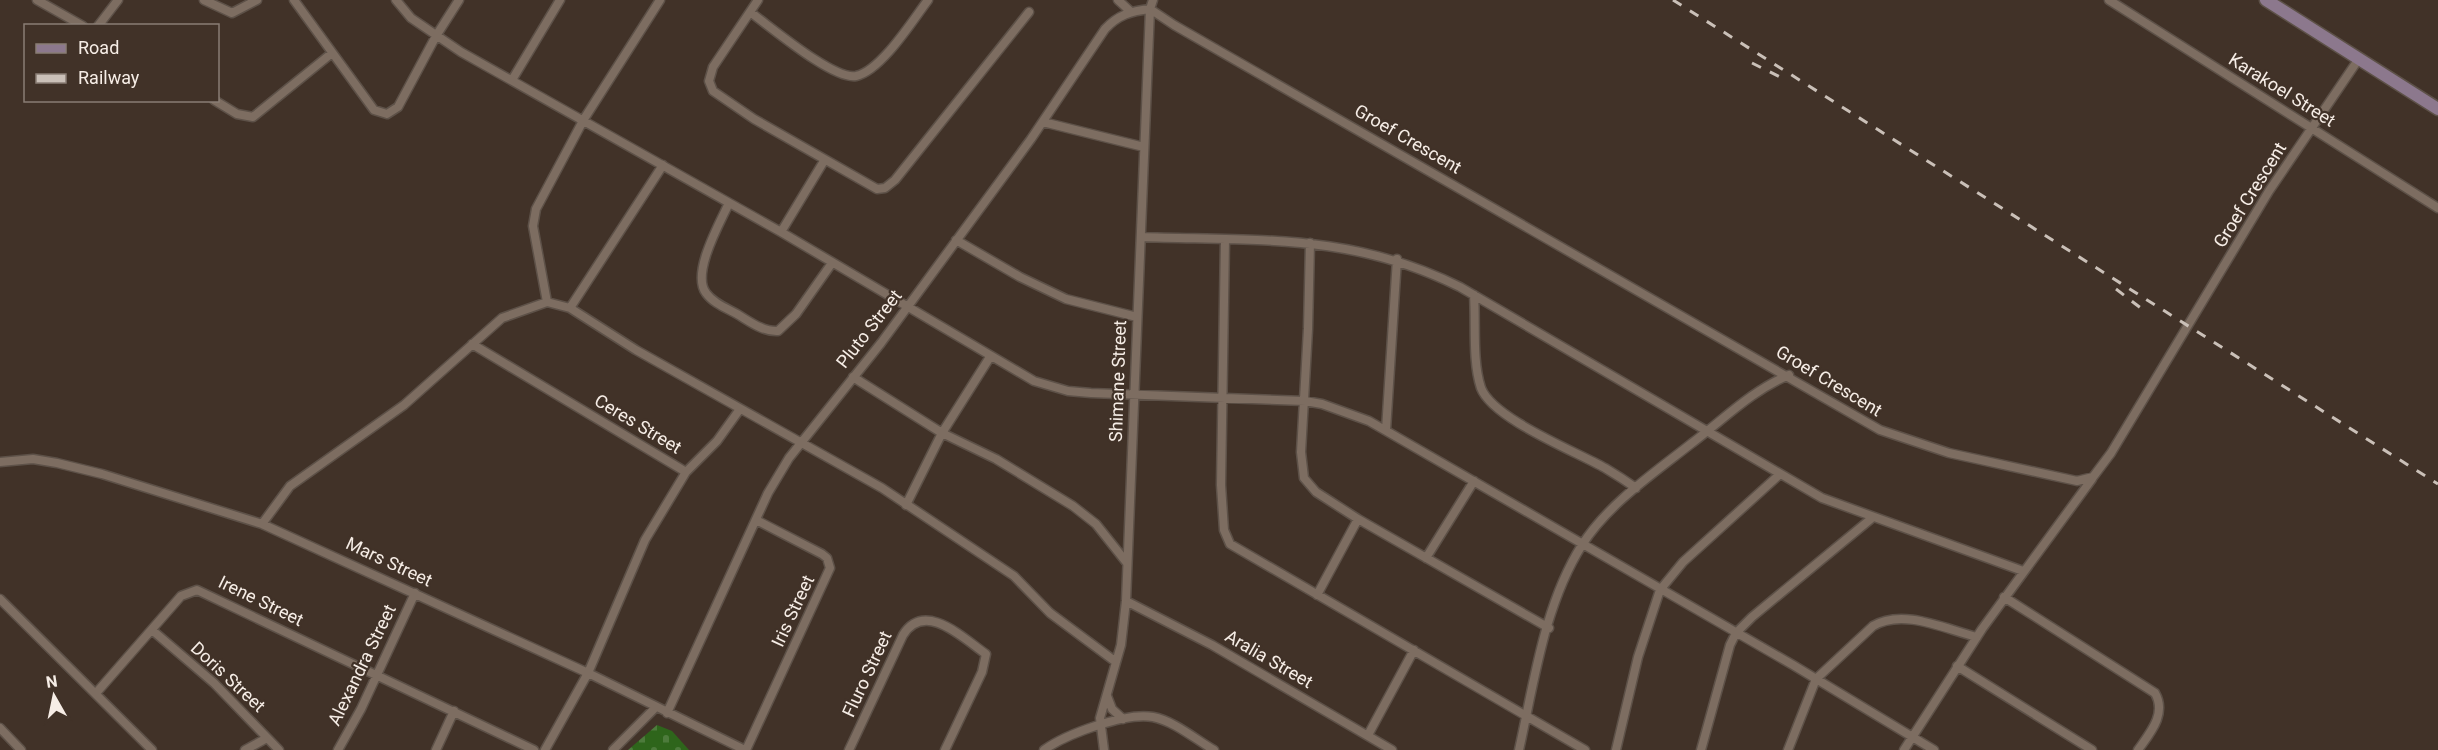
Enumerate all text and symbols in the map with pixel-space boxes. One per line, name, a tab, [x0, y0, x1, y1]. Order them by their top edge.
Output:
legend	[24, 24, 219, 102]
text: Road	[78, 37, 119, 58]
street label: Karakoel Street	[2225, 48, 2340, 131]
text: Railway	[78, 67, 140, 88]
street label: Groef Crescent	[1351, 99, 1466, 178]
street label: Groef Crescent	[2209, 138, 2290, 251]
street label: Pluto Street	[832, 285, 906, 372]
street label: Shimane Street	[1105, 320, 1130, 442]
street label: Groef Crescent	[1772, 341, 1886, 421]
street label: Ceres Street	[591, 389, 686, 458]
street label: Mars Street	[343, 532, 436, 591]
street label: Irene Street	[215, 571, 307, 630]
street label: Iris Street	[767, 572, 818, 650]
street label: Alexandra Street	[323, 601, 400, 729]
street label: Aralia Street	[1222, 625, 1317, 692]
street label: Fluro Street	[838, 627, 896, 720]
street label: Doris Street	[187, 637, 270, 716]
north arrow	[24, 666, 84, 726]
text: N	[45, 671, 59, 692]

